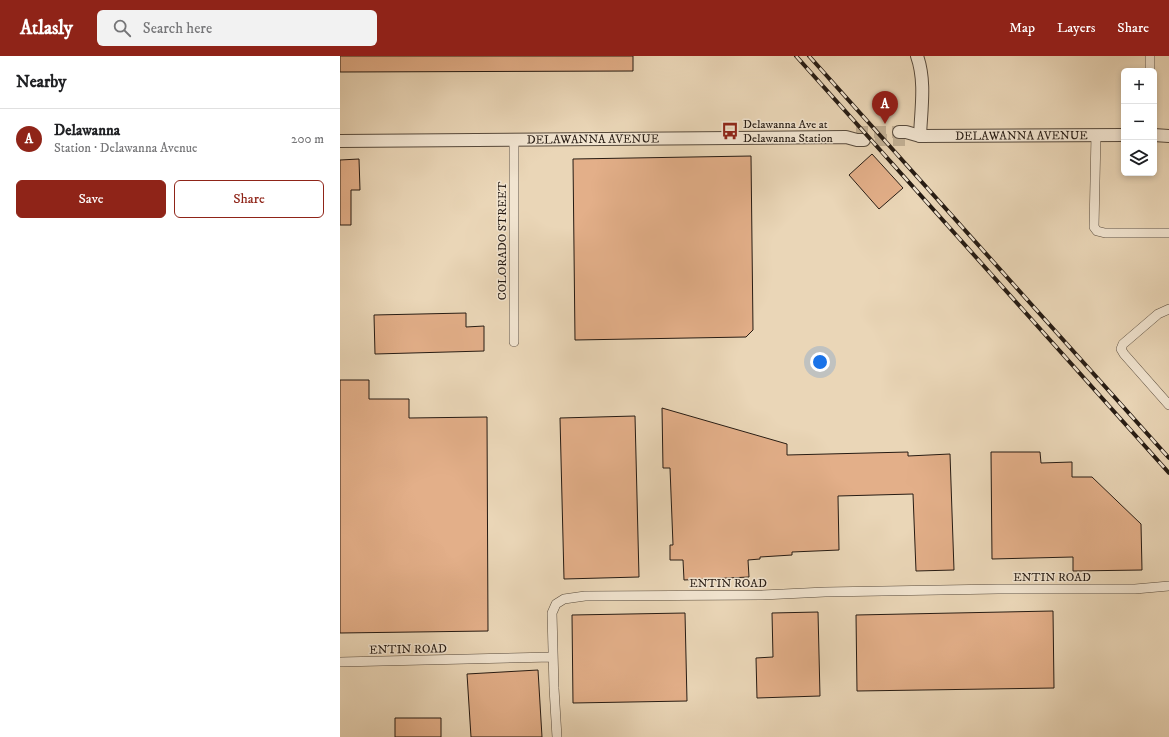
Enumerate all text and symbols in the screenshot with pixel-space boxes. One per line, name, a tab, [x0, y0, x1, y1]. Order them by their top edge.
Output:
search box	[97, 10, 377, 46]
text: Atlasly	[20, 17, 73, 40]
icon: search	[111, 17, 133, 39]
text: Search here	[143, 19, 212, 38]
text: Map	[1009, 19, 1035, 37]
text: Layers	[1057, 19, 1095, 37]
text: Share	[1117, 19, 1149, 37]
map controls	[1121, 68, 1157, 176]
button: +	[1121, 68, 1157, 104]
text: Nearby	[16, 71, 66, 93]
pin: A	[872, 91, 898, 124]
button: −	[1121, 104, 1157, 140]
place label: Delawanna Ave at Delawanna Station	[743, 117, 834, 146]
text: Delawanna	[54, 121, 120, 140]
bus stop icon: Delawanna Ave at Delawanna Station	[720, 121, 740, 141]
street label: DELAWANNA AVENUE	[955, 128, 1088, 144]
text: A	[25, 131, 33, 147]
text: 200 m	[291, 131, 324, 147]
street label: DELAWANNA AVENUE	[527, 131, 660, 148]
text: Station · Delawanna Avenue	[54, 140, 197, 156]
button: layers	[1121, 140, 1157, 176]
button: Save	[16, 180, 166, 218]
button: Share	[174, 180, 324, 218]
street label: COLORADO STREET	[495, 182, 510, 300]
your location	[810, 352, 830, 372]
street label: ENTIN ROAD	[1013, 570, 1091, 585]
street label: ENTIN ROAD	[689, 576, 767, 591]
street label: ENTIN ROAD	[369, 641, 447, 658]

